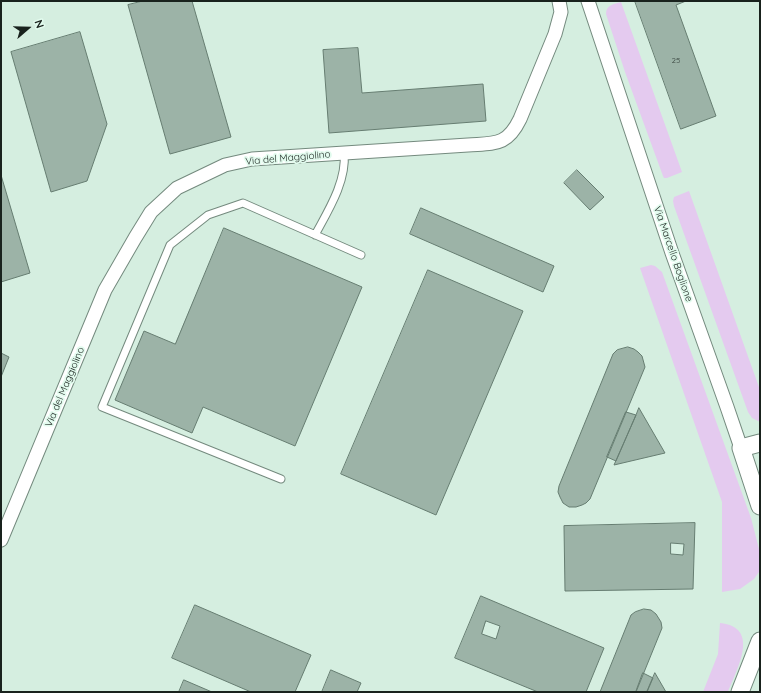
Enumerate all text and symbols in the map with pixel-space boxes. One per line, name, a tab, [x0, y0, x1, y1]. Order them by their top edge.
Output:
north arrow	[8, 8, 48, 48]
text: N	[31, 18, 47, 30]
house number: 25	[672, 56, 680, 66]
street label: Via del Maggiolino	[245, 148, 331, 168]
street label: Via Marcello Boglione	[651, 205, 695, 303]
street label: Via del Maggiolino	[43, 345, 87, 429]

